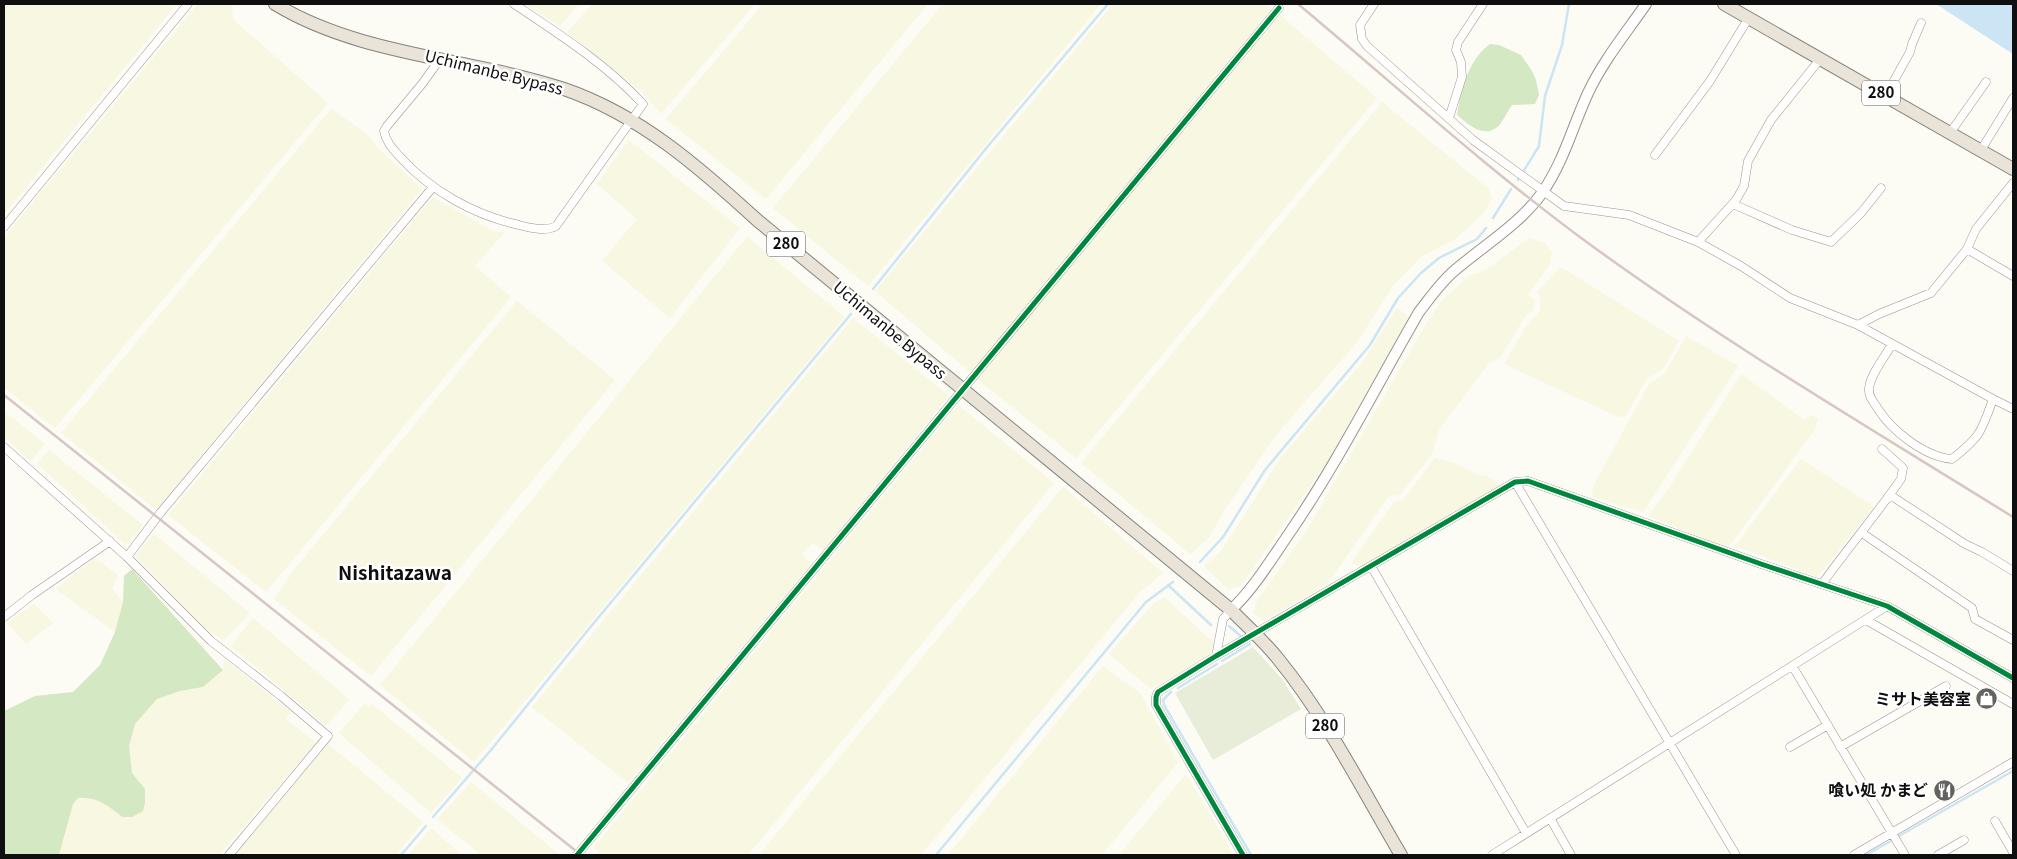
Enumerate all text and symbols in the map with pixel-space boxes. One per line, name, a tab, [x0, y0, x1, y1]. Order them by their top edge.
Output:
street label: Uchimanbe Bypass	[423, 42, 566, 100]
road number: 280	[1862, 80, 1900, 106]
road number: 280	[767, 232, 805, 256]
street label: Uchimanbe Bypass	[829, 274, 953, 384]
district label: Nishitazawa	[338, 558, 452, 585]
place label: ミサト美容室	[1875, 686, 1971, 710]
shop icon: ミサト美容室	[1975, 687, 1999, 711]
road number: 280	[1306, 714, 1344, 738]
place label: 喰い処 かまど	[1828, 777, 1928, 801]
restaurant icon: 喰い処 かまど	[1932, 778, 1956, 802]

